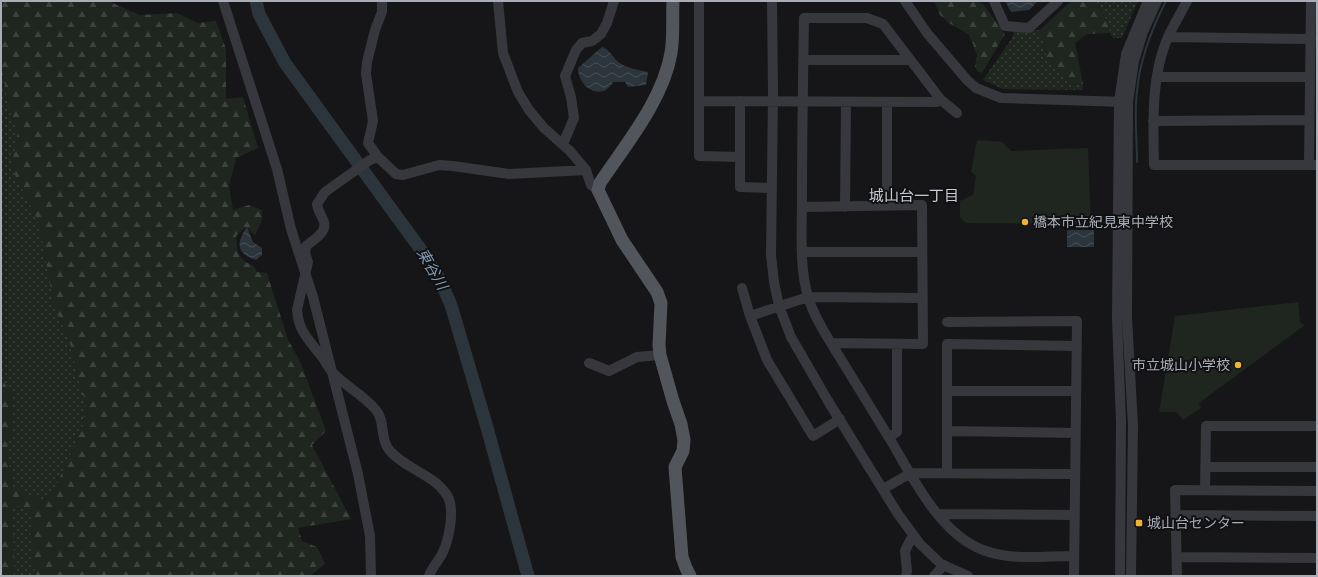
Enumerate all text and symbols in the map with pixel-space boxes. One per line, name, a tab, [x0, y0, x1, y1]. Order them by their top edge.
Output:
district label: 城山台一丁目	[869, 188, 959, 204]
place label: 橋本市立紀見東中学校	[1033, 215, 1173, 230]
marker: 橋本市立紀見東中学校	[1020, 217, 1030, 227]
water label: 東谷川	[414, 246, 451, 294]
place label: 市立城山小学校	[1132, 358, 1230, 373]
marker: 市立城山小学校	[1233, 360, 1243, 370]
place label: 城山台センター	[1147, 515, 1245, 531]
marker: 城山台センター	[1134, 518, 1144, 528]

